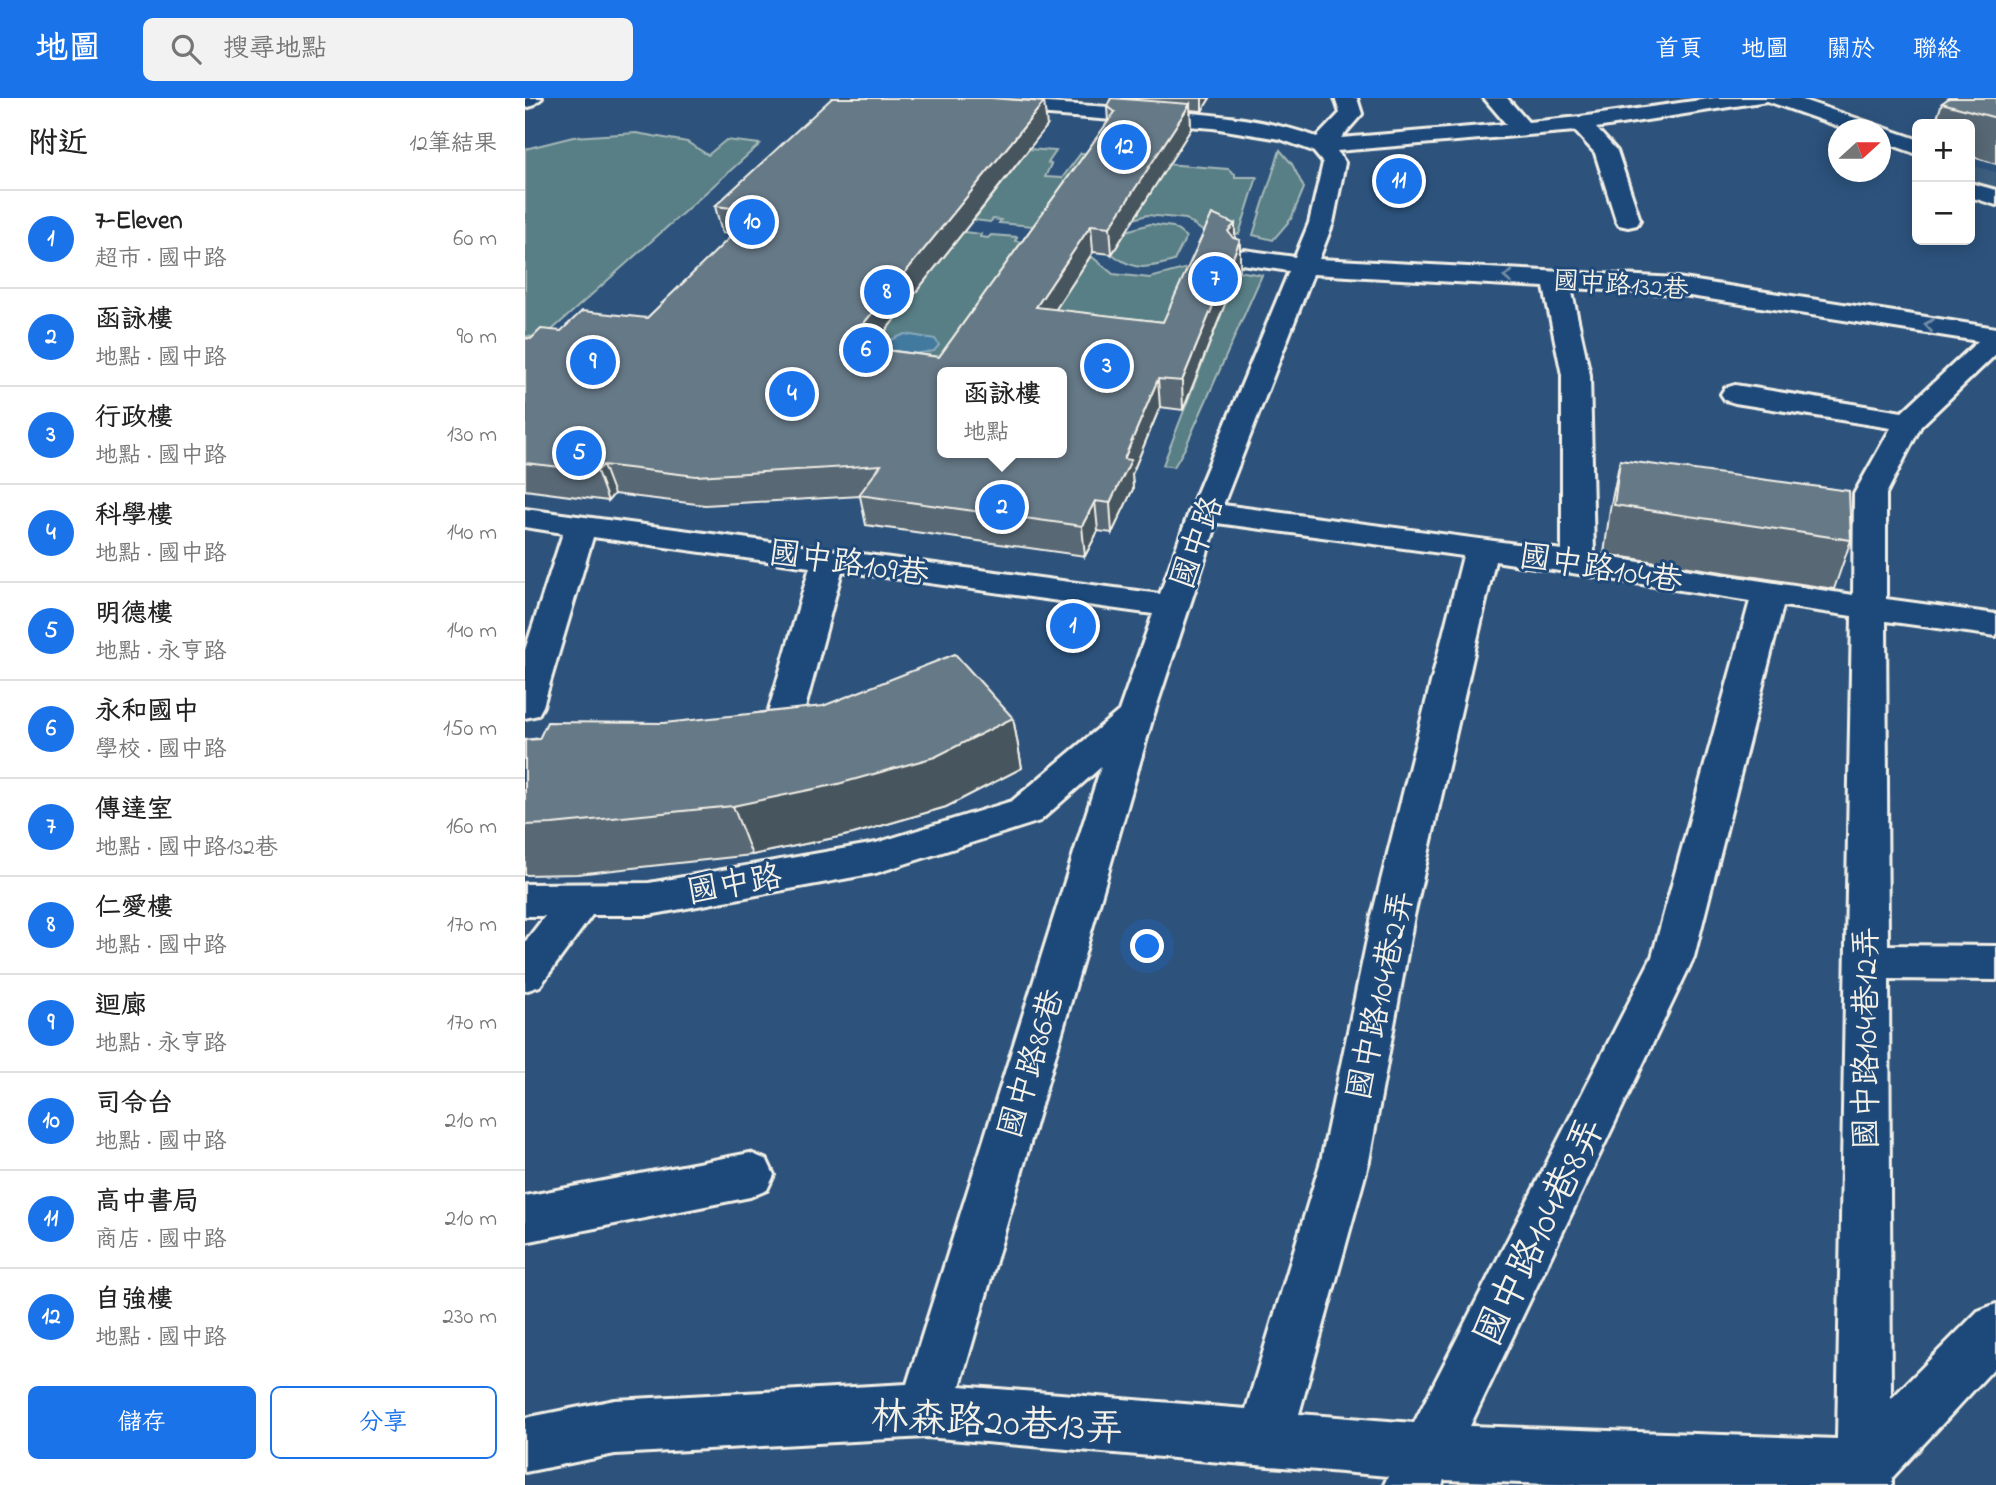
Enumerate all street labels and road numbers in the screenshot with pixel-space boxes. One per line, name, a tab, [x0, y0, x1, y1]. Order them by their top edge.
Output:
street label: 國中路132巷	[1552, 263, 1690, 311]
street label: 國中路	[1161, 490, 1238, 596]
street label: 國中路109巷	[765, 531, 932, 600]
street label: 國中路104巷	[1515, 534, 1686, 607]
street label: 國中路	[683, 855, 786, 918]
street label: 國中路104巷2弄	[1337, 887, 1428, 1105]
street label: 國中路104巷12弄	[1845, 926, 1892, 1150]
street label: 國中路86巷	[988, 983, 1078, 1145]
street label: 國中路104巷8弄	[1462, 1109, 1621, 1357]
street label: 林森路20巷13弄	[869, 1390, 1125, 1460]

